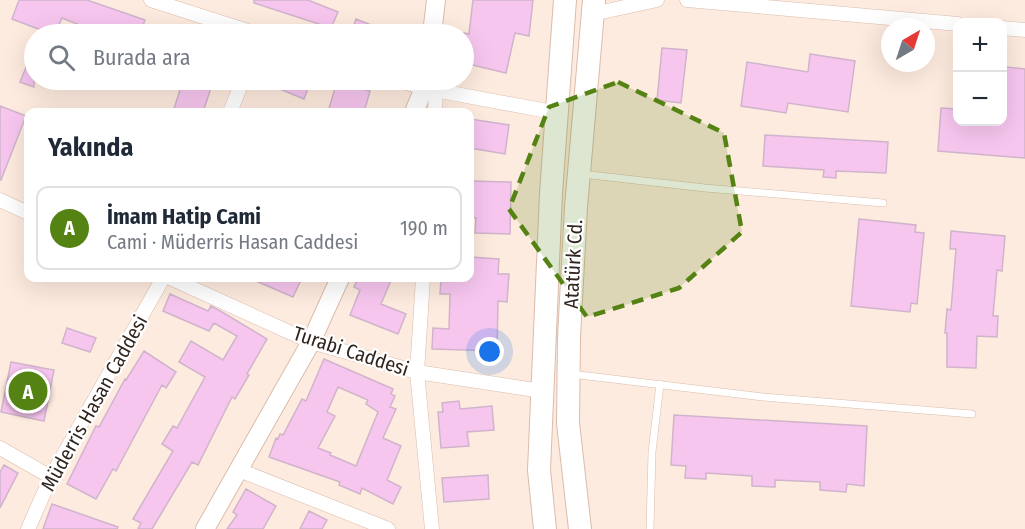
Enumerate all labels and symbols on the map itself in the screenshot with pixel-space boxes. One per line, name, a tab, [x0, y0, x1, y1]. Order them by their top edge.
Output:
north arrow	[881, 18, 935, 72]
street label: Atatürk Cd.	[559, 219, 587, 309]
street label: Müderris Hasan Caddesi	[36, 311, 152, 495]
street label: Turabi Caddesi	[290, 321, 412, 381]
your location	[475, 337, 504, 366]
pin: A	[9, 368, 48, 414]

